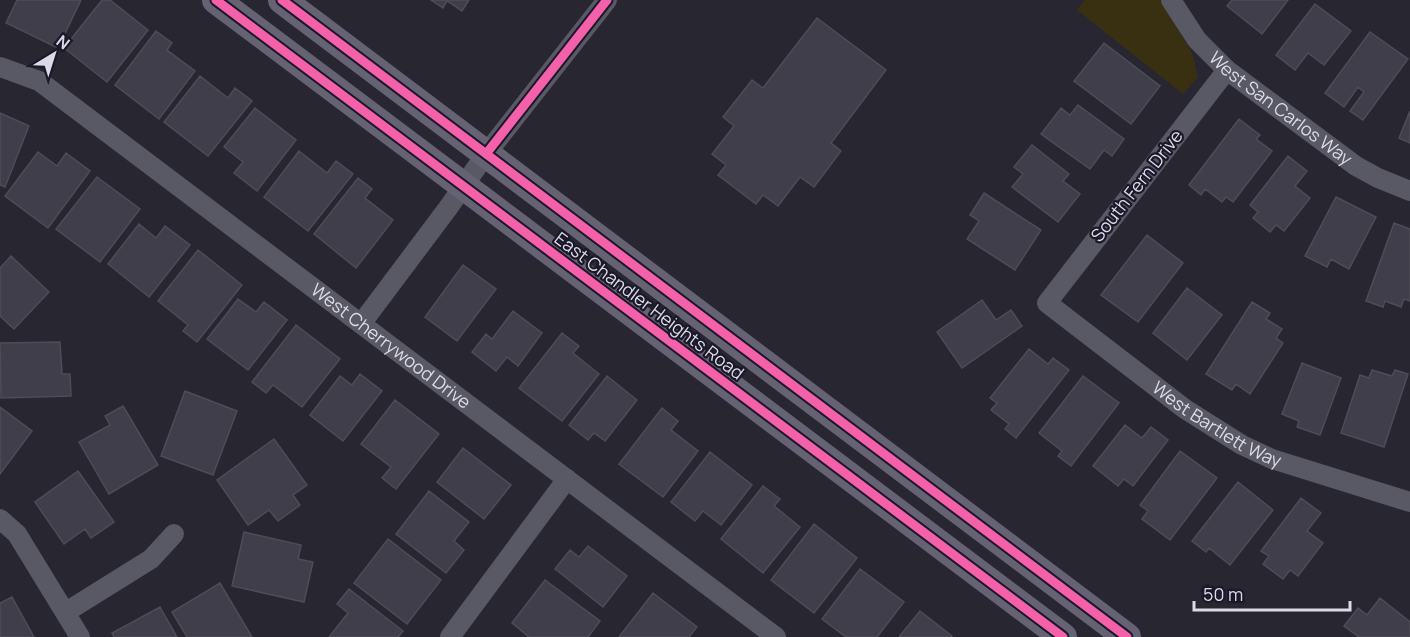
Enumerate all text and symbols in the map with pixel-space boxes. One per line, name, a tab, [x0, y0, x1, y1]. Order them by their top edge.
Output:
north arrow	[24, 24, 84, 84]
text: N	[52, 30, 75, 54]
street label: West San Carlos Way	[1204, 46, 1358, 170]
street label: South Fern Drive	[1085, 124, 1188, 246]
street label: East Chandler Heights Road	[550, 226, 749, 384]
street label: West Cherrywood Drive	[307, 277, 476, 414]
street label: West Bartlett Way	[1148, 375, 1285, 472]
scale bar	[1194, 574, 1350, 612]
text: 50 m	[1203, 582, 1243, 606]

